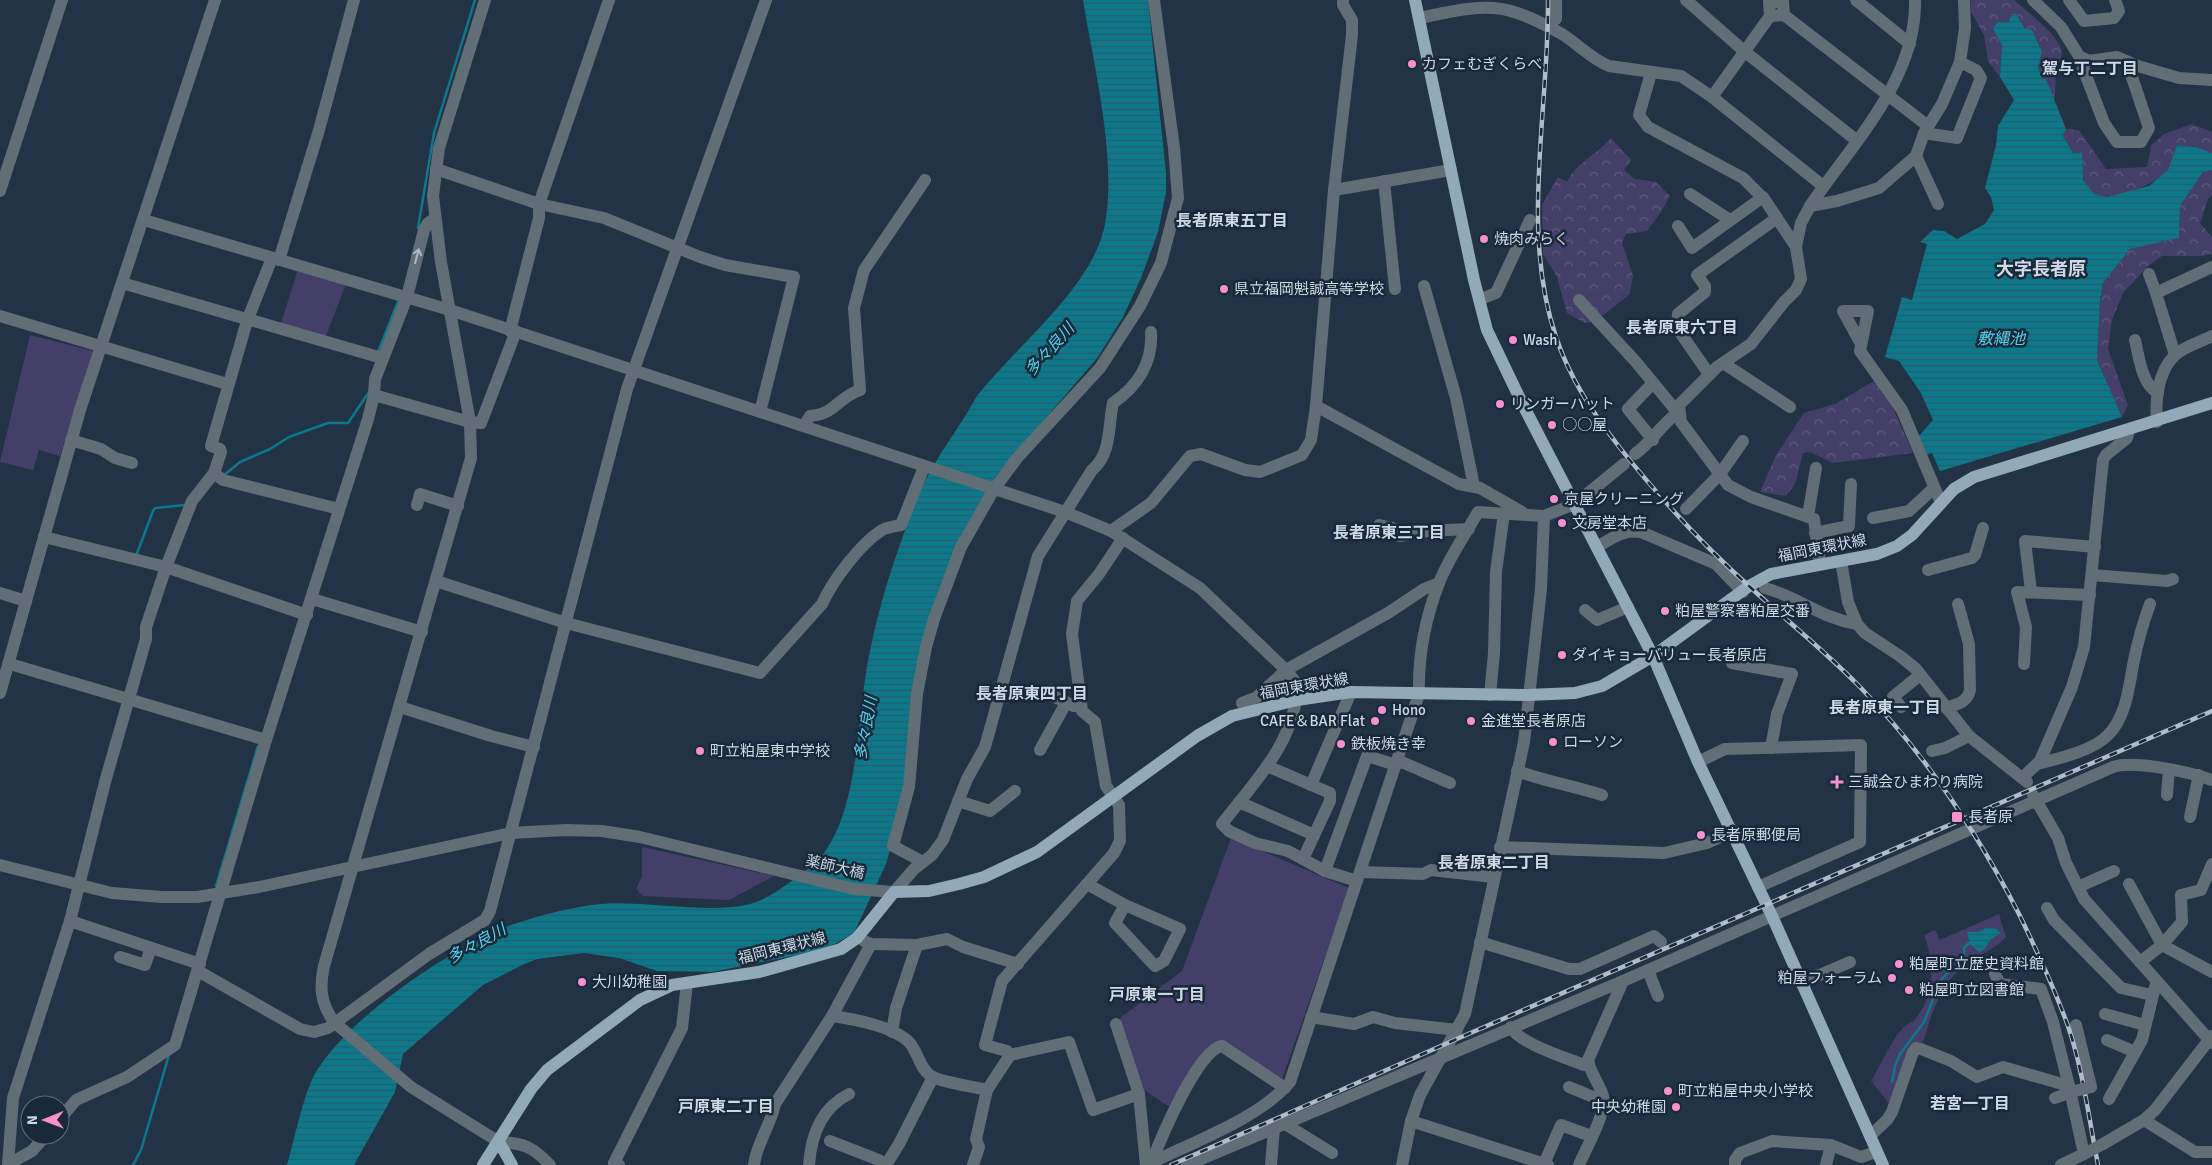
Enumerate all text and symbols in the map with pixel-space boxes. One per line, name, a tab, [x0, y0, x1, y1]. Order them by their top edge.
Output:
place label: カフェむぎくらべ	[1422, 55, 1542, 73]
marker: カフェむぎくらべ	[1406, 58, 1418, 70]
district label: 駕与丁二丁目	[2042, 59, 2138, 79]
district label: 長者原東五丁目	[1176, 211, 1288, 231]
place label: 焼肉みらく	[1494, 230, 1569, 248]
marker: 焼肉みらく	[1478, 233, 1490, 245]
one-way arrow	[413, 248, 422, 264]
district label: 大字長者原	[1996, 258, 2086, 280]
place label: 県立福岡魁誠高等学校	[1234, 280, 1384, 298]
marker: 県立福岡魁誠高等学校	[1218, 283, 1230, 295]
water label: 多々良川	[1021, 318, 1080, 380]
district label: 長者原東六丁目	[1626, 318, 1738, 338]
water label: 敷縄池	[1977, 329, 2027, 349]
place label: Wash	[1523, 331, 1558, 349]
marker: Wash	[1507, 334, 1519, 346]
place label: リンガーハット	[1510, 395, 1615, 413]
marker: リンガーハット	[1494, 398, 1506, 410]
place label: ○○屋	[1562, 416, 1607, 434]
marker: ○○屋	[1546, 419, 1558, 431]
place label: 京屋クリーニング	[1564, 490, 1684, 508]
marker: 京屋クリーニング	[1548, 493, 1560, 505]
place label: 文房堂本店	[1572, 514, 1647, 532]
marker: 文房堂本店	[1556, 517, 1568, 529]
district label: 長者原東三丁目	[1333, 523, 1445, 543]
street label: 福岡東環状線	[1776, 531, 1868, 565]
place label: 粕屋警察署粕屋交番	[1675, 602, 1810, 620]
marker: 粕屋警察署粕屋交番	[1659, 605, 1671, 617]
place label: ダイキョーバリュー長者原店	[1572, 646, 1767, 664]
marker: ダイキョーバリュー長者原店	[1556, 649, 1568, 661]
street label: 福岡東環状線	[1258, 669, 1350, 703]
district label: 長者原東四丁目	[976, 684, 1088, 704]
water label: 多々良川	[851, 693, 882, 761]
district label: 長者原東一丁目	[1829, 698, 1941, 718]
place label: Hono	[1392, 701, 1426, 719]
marker: Hono	[1376, 704, 1388, 716]
place label: CAFE＆BAR Flat	[1260, 712, 1365, 730]
place label: 金進堂長者原店	[1481, 712, 1586, 730]
marker: CAFE＆BAR Flat	[1369, 715, 1381, 727]
marker: 金進堂長者原店	[1465, 715, 1477, 727]
place label: ローソン	[1563, 733, 1623, 751]
place label: 鉄板焼き幸	[1351, 735, 1426, 753]
marker: ローソン	[1547, 736, 1559, 748]
marker: 鉄板焼き幸	[1335, 738, 1347, 750]
place label: 町立粕屋東中学校	[710, 742, 830, 760]
marker: 町立粕屋東中学校	[694, 745, 706, 757]
place label: 三誠会ひまわり病院	[1848, 773, 1983, 791]
marker: 三誠会ひまわり病院	[1830, 775, 1844, 789]
place label: 長者原	[1968, 808, 2013, 826]
marker: 長者原	[1950, 810, 1964, 824]
place label: 長者原郵便局	[1711, 826, 1801, 844]
marker: 長者原郵便局	[1695, 829, 1707, 841]
street label: 薬師大橋	[804, 851, 866, 883]
district label: 長者原東二丁目	[1438, 853, 1550, 873]
water label: 多々良川	[444, 919, 511, 968]
street label: 福岡東環状線	[736, 928, 828, 968]
place label: 粕屋町立歴史資料館	[1909, 955, 2044, 973]
marker: 粕屋町立歴史資料館	[1893, 958, 1905, 970]
place label: 粕屋フォーラム	[1777, 969, 1882, 987]
marker: 粕屋フォーラム	[1886, 972, 1898, 984]
place label: 大川幼稚園	[592, 973, 667, 991]
marker: 大川幼稚園	[576, 976, 588, 988]
place label: 粕屋町立図書館	[1919, 981, 2024, 999]
marker: 粕屋町立図書館	[1903, 984, 1915, 996]
district label: 戸原東一丁目	[1109, 985, 1205, 1005]
place label: 町立粕屋中央小学校	[1678, 1082, 1813, 1100]
marker: 町立粕屋中央小学校	[1662, 1085, 1674, 1097]
district label: 若宮一丁目	[1930, 1094, 2010, 1114]
north arrow	[20, 1095, 70, 1145]
district label: 戸原東二丁目	[678, 1097, 774, 1117]
place label: 中央幼稚園	[1591, 1098, 1666, 1116]
marker: 中央幼稚園	[1670, 1101, 1682, 1113]
text: N	[24, 1115, 41, 1125]

